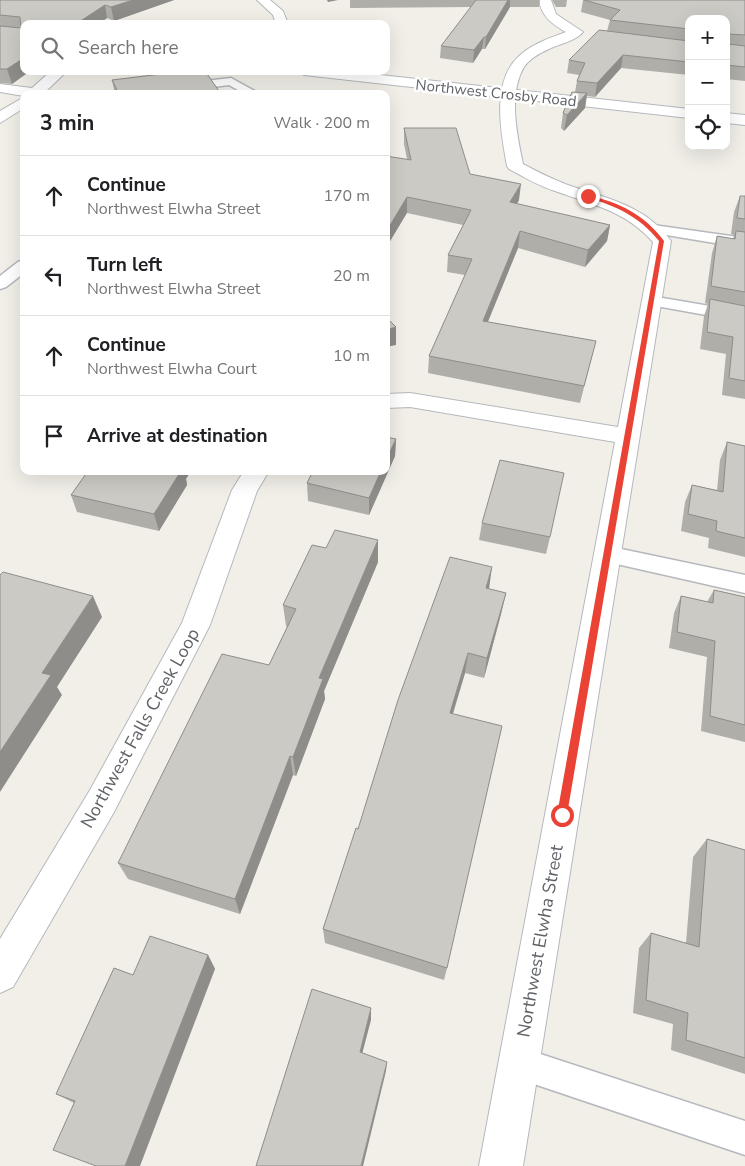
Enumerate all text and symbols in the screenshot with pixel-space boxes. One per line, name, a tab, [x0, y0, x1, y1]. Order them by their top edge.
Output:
map controls	[685, 15, 730, 150]
button: +	[685, 15, 730, 60]
search box	[20, 20, 390, 75]
icon: search	[38, 34, 66, 62]
text: Search here	[78, 35, 179, 61]
button: −	[685, 60, 730, 105]
street label: Northwest Crosby Road	[415, 75, 577, 111]
button: locate	[685, 105, 730, 150]
text: 3 min	[40, 109, 94, 137]
text: Walk · 200 m	[274, 112, 370, 134]
text: Continue	[87, 172, 166, 198]
icon: ahead	[40, 182, 68, 210]
text: 170 m	[323, 185, 370, 207]
route end	[577, 185, 600, 208]
text: Northwest Elwha Street	[87, 198, 260, 220]
text: Turn left	[87, 252, 162, 278]
icon: left	[40, 262, 68, 290]
text: 20 m	[333, 265, 370, 287]
text: Northwest Elwha Street	[87, 278, 260, 300]
text: Continue	[87, 332, 166, 358]
icon: ahead	[40, 342, 68, 370]
text: 10 m	[333, 345, 370, 367]
text: Northwest Elwha Court	[87, 358, 257, 380]
icon: arrive	[40, 422, 68, 450]
text: Arrive at destination	[87, 423, 268, 449]
street label: Northwest Falls Creek Loop	[75, 624, 205, 832]
route start	[551, 804, 574, 827]
street label: Northwest Elwha Street	[511, 842, 569, 1039]

